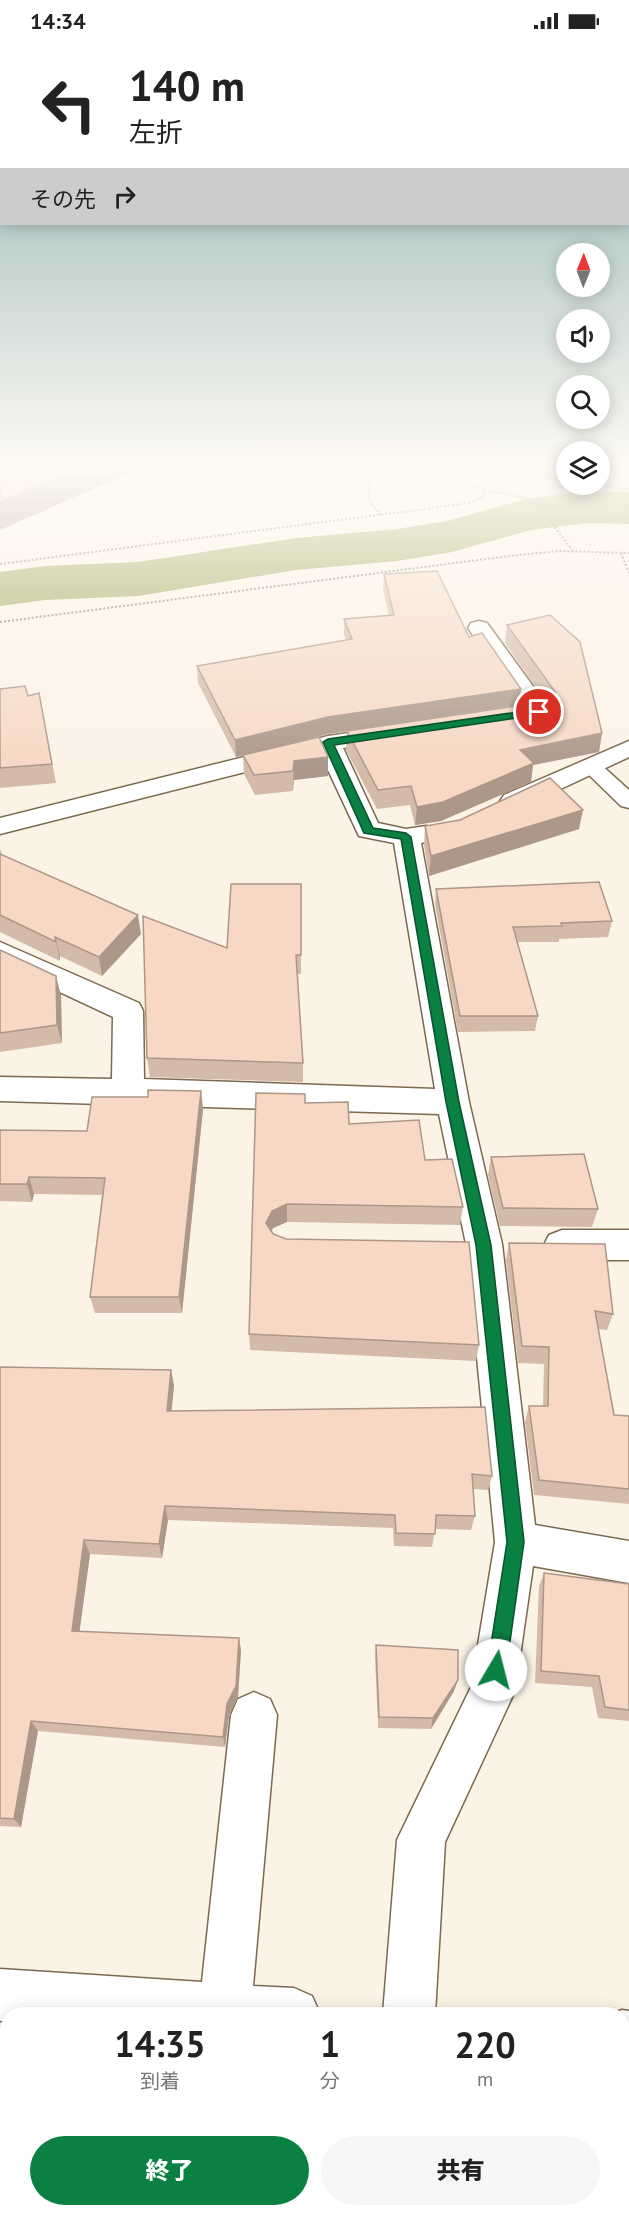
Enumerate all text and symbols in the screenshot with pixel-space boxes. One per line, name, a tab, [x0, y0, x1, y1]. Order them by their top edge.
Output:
text: 14:34	[30, 7, 86, 35]
text: 140 m	[129, 58, 245, 113]
icon: left	[30, 66, 108, 144]
text: 左折	[129, 115, 183, 149]
icon: right	[108, 180, 141, 213]
text: その先	[30, 185, 96, 213]
north arrow	[556, 243, 610, 297]
map controls	[556, 243, 610, 495]
button: sound	[556, 309, 610, 363]
button: search	[556, 375, 610, 429]
button: layers	[556, 441, 610, 495]
pin	[513, 686, 564, 737]
icon: arrive	[522, 695, 555, 728]
position arrow	[464, 1638, 528, 1702]
text: 14:35	[114, 2020, 206, 2067]
text: 1	[320, 2020, 340, 2067]
text: 220	[454, 2021, 516, 2068]
text: m	[477, 2066, 493, 2092]
text: 到着	[140, 2068, 180, 2094]
text: 分	[320, 2068, 340, 2094]
button: 終了	[30, 2136, 309, 2205]
button: 共有	[321, 2136, 600, 2205]

